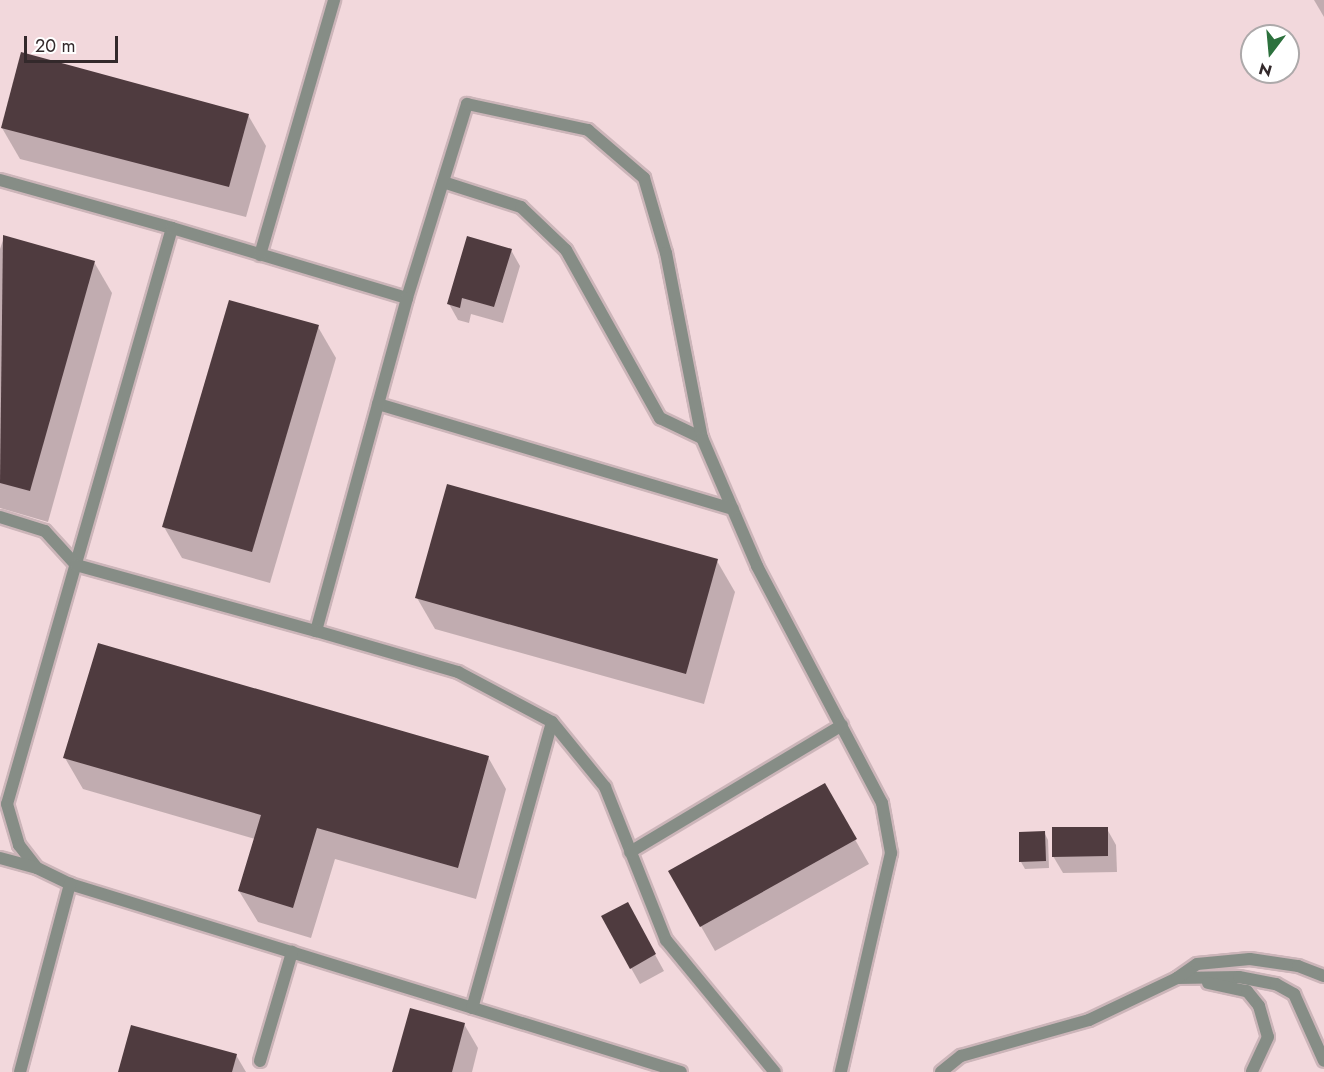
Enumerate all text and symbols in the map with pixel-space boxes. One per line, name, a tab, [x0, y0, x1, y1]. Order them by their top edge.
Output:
scale bar	[27, 24, 122, 62]
north arrow	[1240, 24, 1300, 84]
text: 20 m	[35, 33, 75, 59]
text: N	[1256, 57, 1275, 83]

